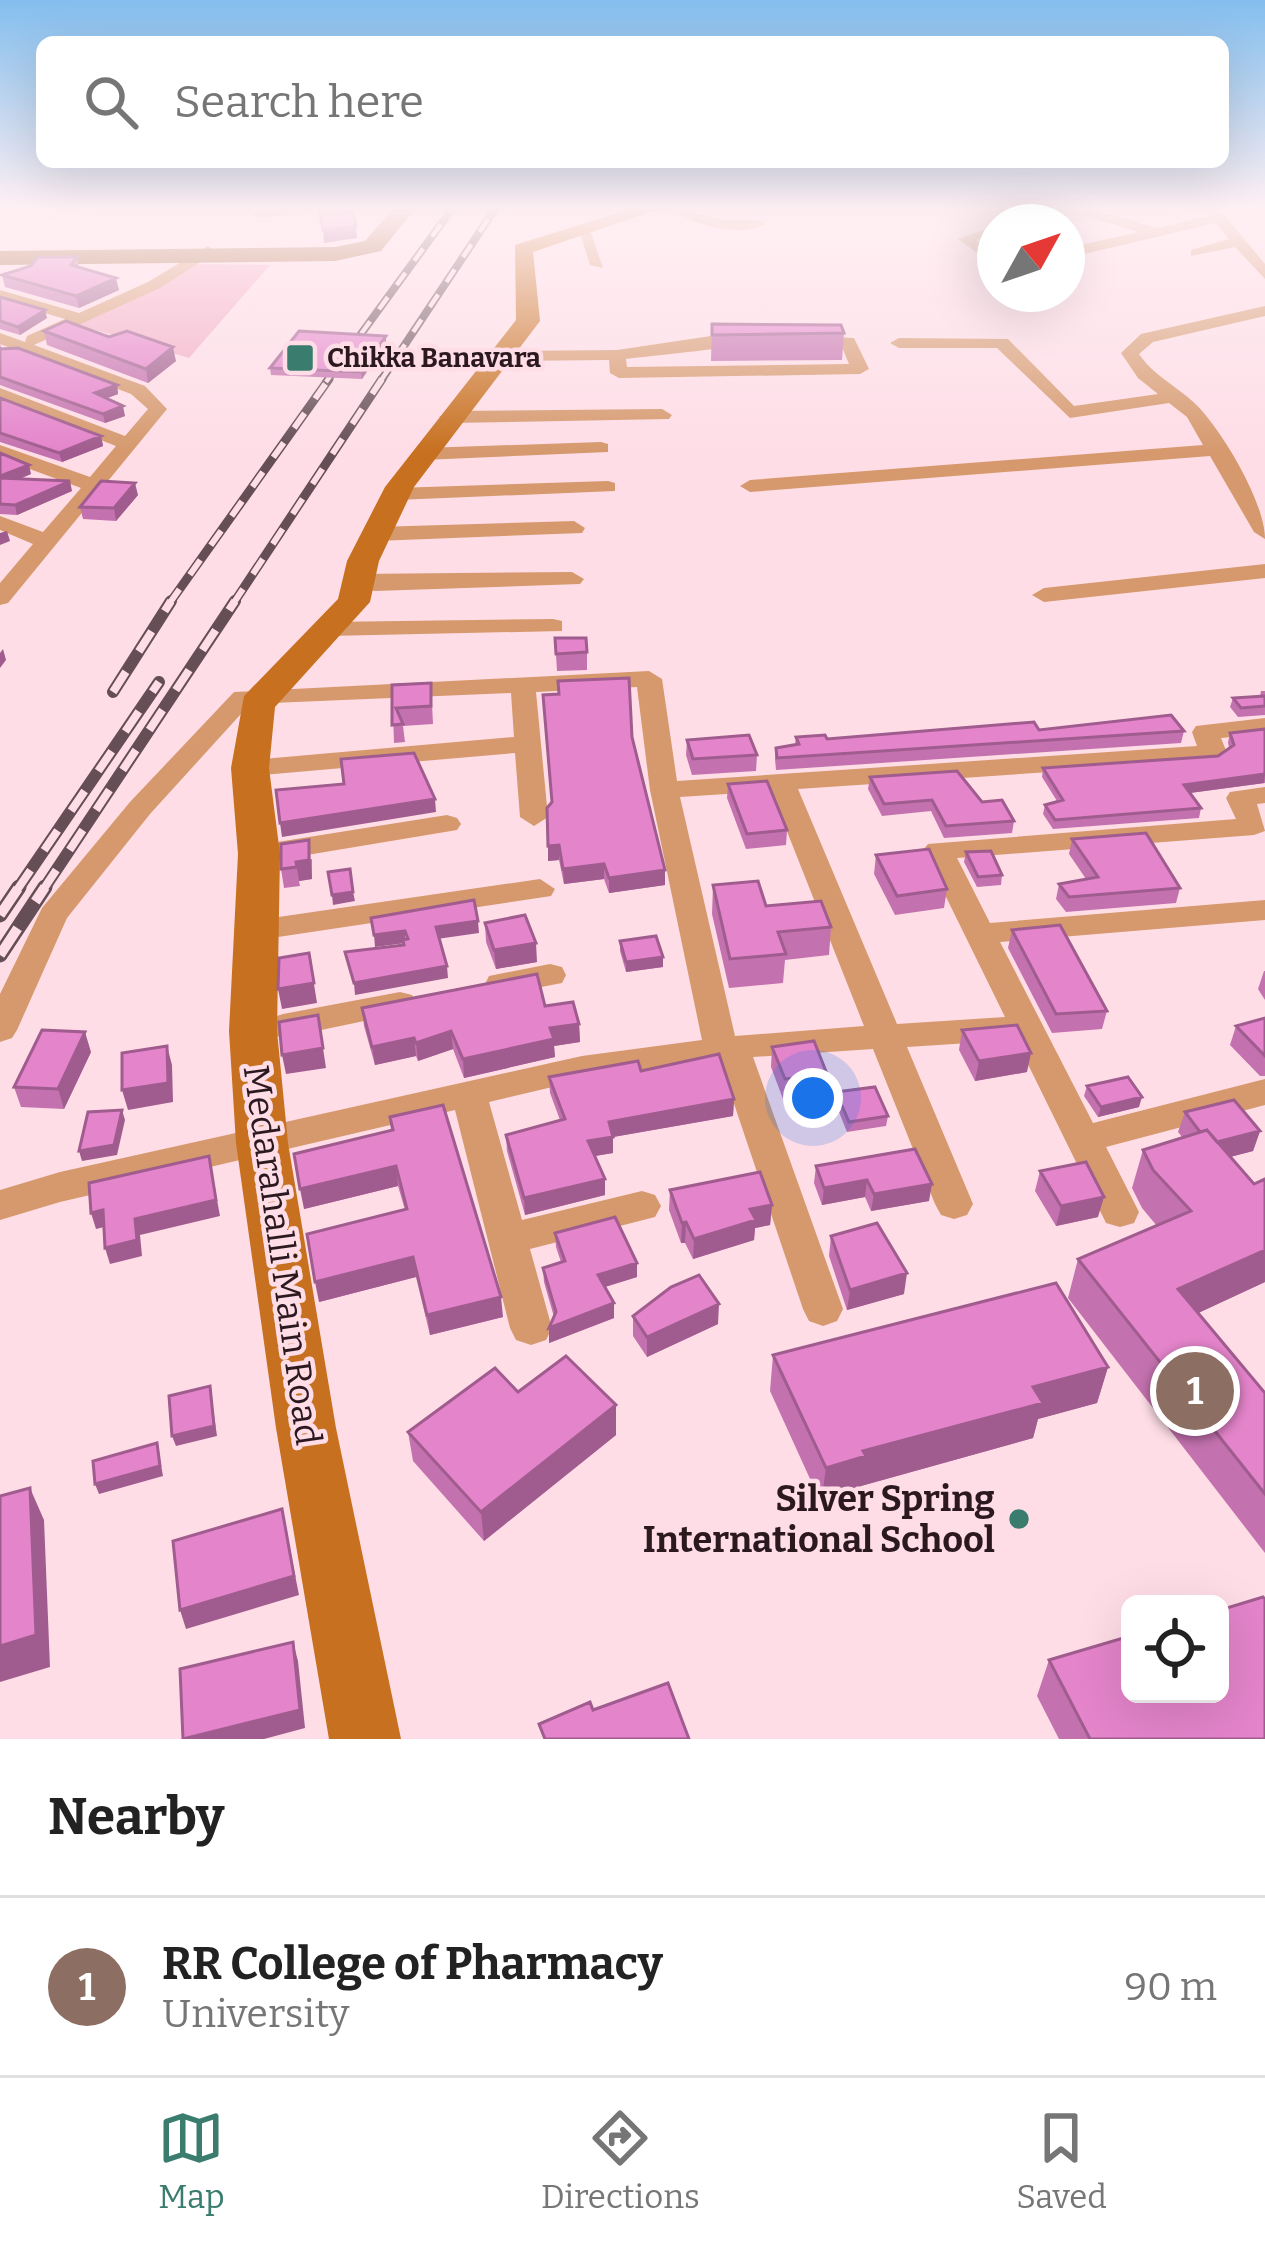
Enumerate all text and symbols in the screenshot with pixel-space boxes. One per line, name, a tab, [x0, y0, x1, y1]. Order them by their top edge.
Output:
search box	[36, 36, 1229, 168]
icon: search	[78, 69, 144, 135]
text: Search here	[174, 75, 424, 129]
north arrow	[977, 204, 1085, 312]
marker: Chikka Banavara	[284, 342, 316, 374]
place label: Chikka Banavara	[327, 342, 541, 374]
street label: Medarahalli Main Road	[234, 1062, 330, 1448]
your location	[783, 1068, 843, 1128]
pin: 1	[1156, 1346, 1234, 1436]
place label: Silver Spring International School	[643, 1477, 995, 1562]
marker: Silver Spring International School	[1006, 1506, 1032, 1532]
map controls	[1121, 1595, 1229, 1703]
button: locate	[1121, 1595, 1229, 1703]
text: Nearby	[48, 1786, 224, 1848]
text: RR College of Pharmacy	[162, 1937, 663, 1991]
text: 1	[79, 1964, 95, 2010]
text: 90 m	[1124, 1964, 1217, 2010]
text: University	[162, 1991, 349, 2037]
tab: Map	[158, 2105, 225, 2217]
tab: Directions	[541, 2105, 700, 2217]
tab: Saved	[1016, 2105, 1107, 2217]

